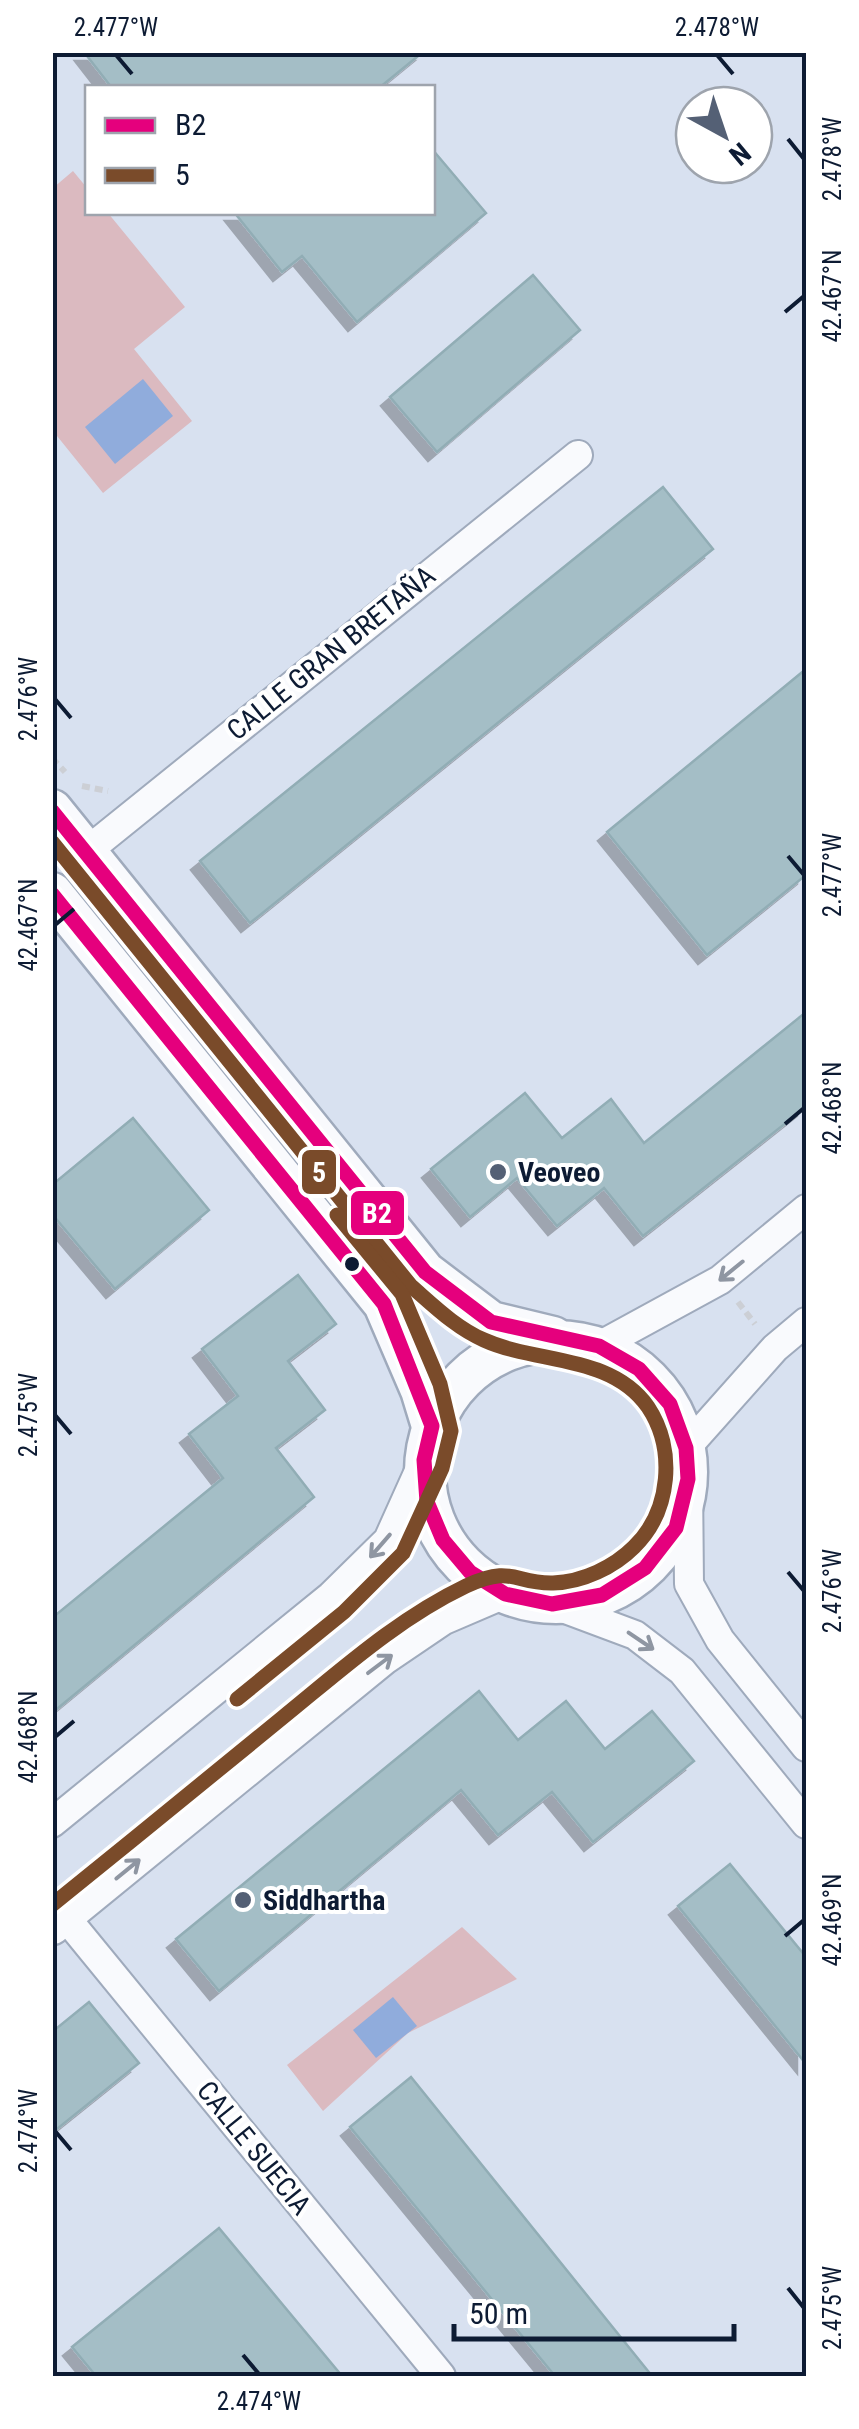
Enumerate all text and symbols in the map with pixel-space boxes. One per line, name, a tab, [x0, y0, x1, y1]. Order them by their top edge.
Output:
text: 2.477°W	[74, 13, 158, 42]
text: 2.478°W	[675, 13, 759, 42]
legend	[85, 85, 435, 215]
north arrow	[674, 85, 774, 185]
text: B2	[175, 107, 206, 142]
text: 2.478°W	[818, 117, 847, 201]
text: N	[723, 136, 757, 172]
text: 5	[175, 157, 190, 192]
text: 42.467°N	[818, 249, 847, 343]
street label: CALLE GRAN BRETAÑA	[220, 559, 442, 747]
text: 2.476°W	[14, 657, 43, 741]
text: 2.477°W	[818, 833, 847, 917]
text: 42.467°N	[14, 878, 43, 972]
text: 42.468°N	[818, 1061, 847, 1155]
line badge: 5	[300, 1148, 338, 1196]
text: 5	[312, 1156, 326, 1189]
place label: Veoveo	[518, 1156, 600, 1189]
marker: Veoveo	[487, 1161, 509, 1183]
line badge: B2	[349, 1189, 406, 1237]
text: B2	[362, 1197, 392, 1230]
unlabelled marker	[342, 1254, 362, 1274]
one-way arrow	[719, 1260, 745, 1282]
text: 2.475°W	[14, 1373, 43, 1457]
one-way arrow	[369, 1533, 392, 1558]
text: 2.476°W	[818, 1549, 847, 1633]
one-way arrow	[627, 1631, 655, 1652]
one-way arrow	[366, 1654, 393, 1675]
text: 42.468°N	[14, 1690, 43, 1784]
one-way arrow	[114, 1859, 141, 1880]
text: 42.469°N	[818, 1873, 847, 1967]
place label: Siddhartha	[263, 1884, 385, 1917]
marker: Siddhartha	[232, 1889, 254, 1911]
street label: CALLE SUECIA	[190, 2075, 318, 2221]
text: 2.474°W	[14, 2089, 43, 2173]
text: 2.475°W	[818, 2266, 847, 2350]
scale bar	[454, 2279, 734, 2341]
text: 50 m	[469, 2296, 528, 2331]
text: 2.474°W	[217, 2387, 301, 2416]

